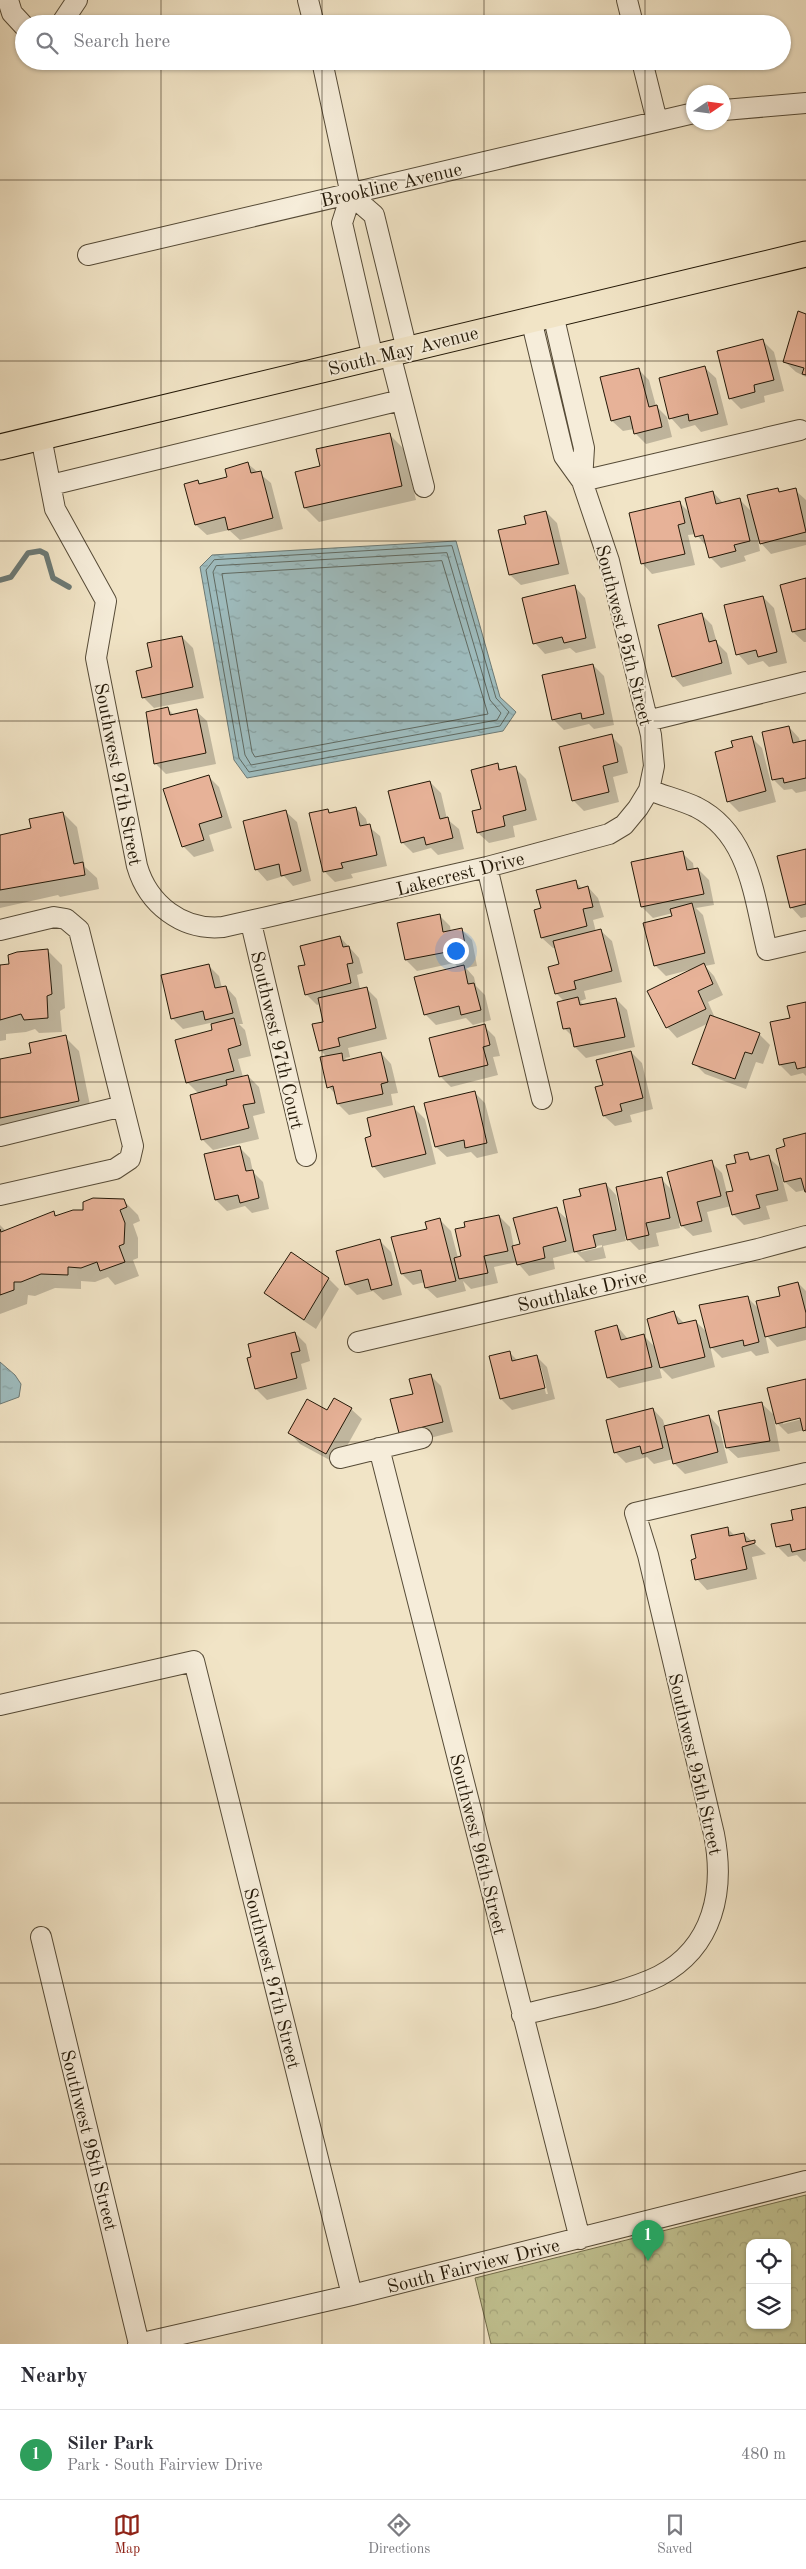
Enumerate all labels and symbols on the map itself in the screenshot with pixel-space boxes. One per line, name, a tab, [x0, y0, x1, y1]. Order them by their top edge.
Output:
north arrow	[686, 85, 731, 130]
street label: Brookline Avenue	[319, 161, 464, 212]
street label: South May Avenue	[326, 325, 481, 380]
street label: Southwest 95th Street	[591, 543, 654, 728]
street label: Southwest 97th Street	[89, 681, 144, 867]
street label: Lakecrest Drive	[395, 850, 527, 901]
your location	[443, 938, 469, 964]
street label: Southwest 97th Court	[246, 950, 305, 1131]
street label: Southlake Drive	[516, 1268, 649, 1317]
street label: Southwest 95th Street	[663, 1672, 724, 1857]
street label: Southwest 96th Street	[445, 1752, 508, 1937]
street label: Southwest 97th Street	[239, 1886, 302, 2071]
street label: Southwest 98th Street	[56, 2048, 119, 2233]
pin: 1	[632, 2220, 664, 2261]
street label: South Fairview Drive	[385, 2237, 562, 2298]

